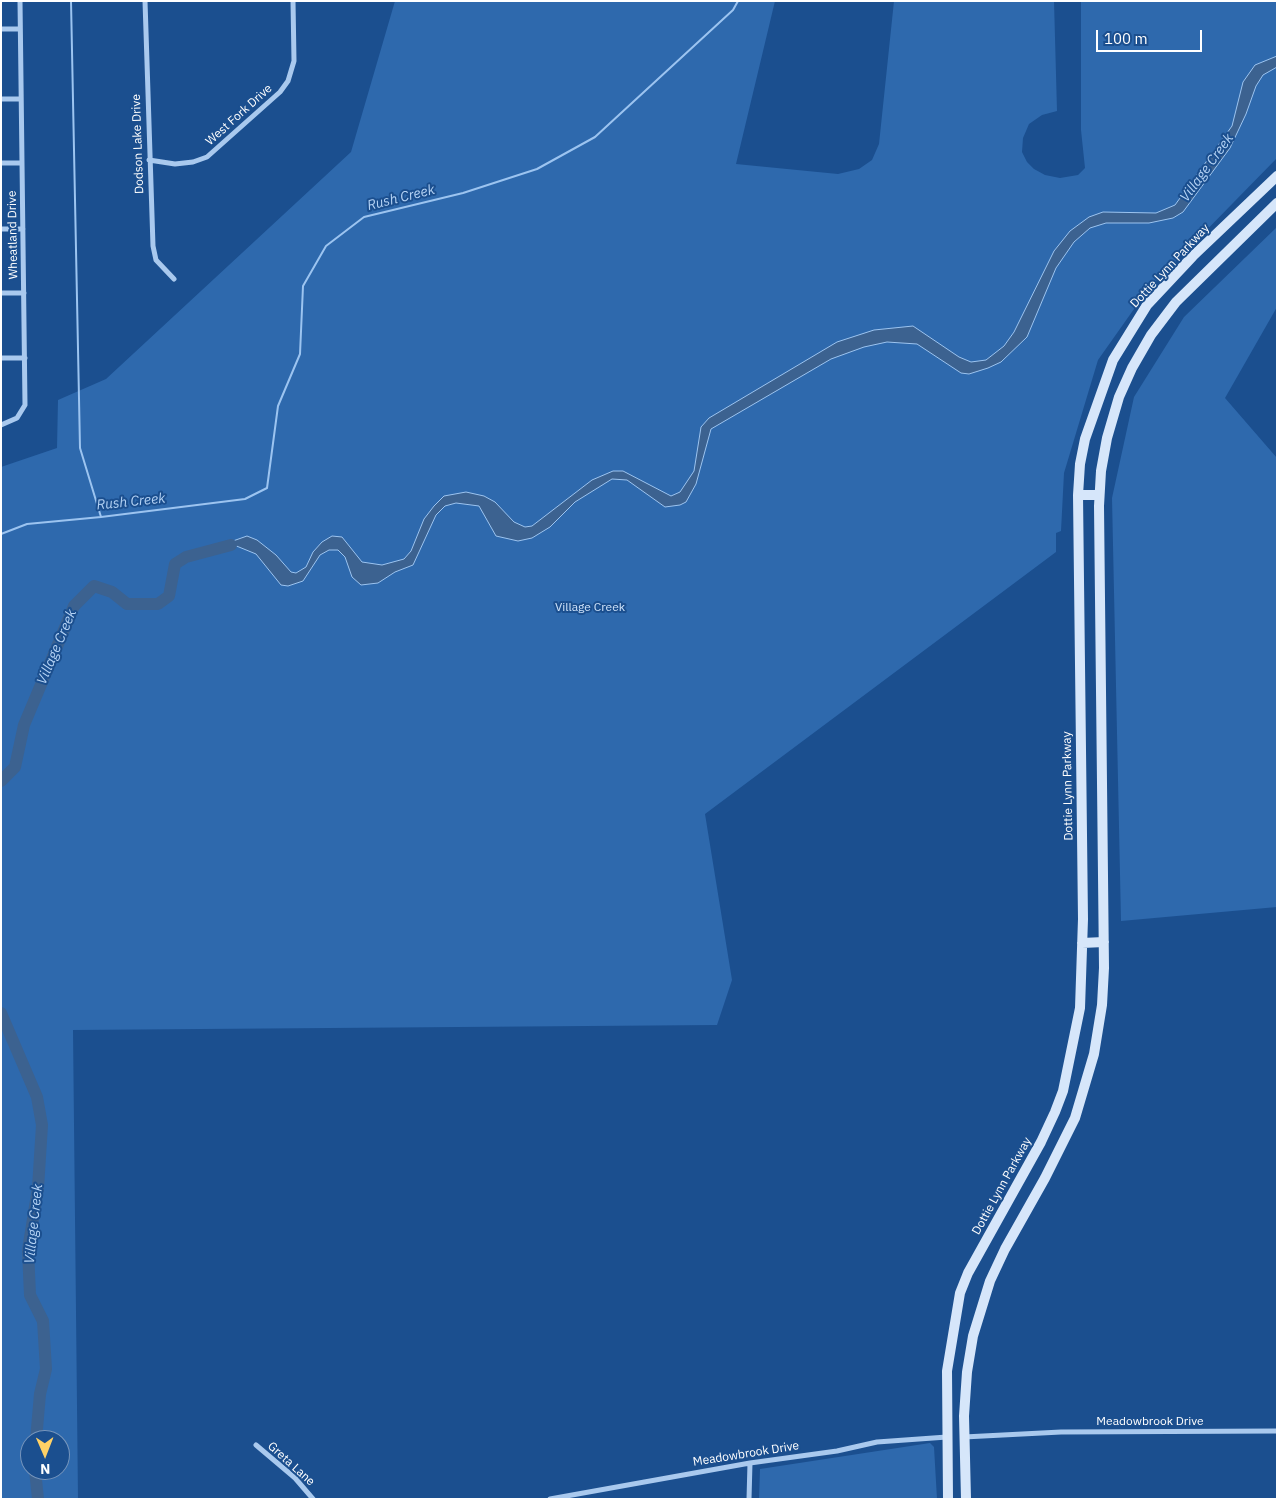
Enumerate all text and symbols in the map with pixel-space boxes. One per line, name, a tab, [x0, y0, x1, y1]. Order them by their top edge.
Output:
scale bar	[1098, 20, 1204, 52]
text: 100 m	[1104, 29, 1148, 48]
street label: West Fork Drive	[203, 81, 275, 149]
street label: Dodson Lake Drive	[129, 94, 147, 194]
water label: Village Creek	[1177, 131, 1237, 205]
water label: Rush Creek	[365, 181, 437, 215]
street label: Wheatland Drive	[5, 190, 21, 280]
street label: Dottie Lynn Parkway	[1127, 221, 1213, 311]
water label: Rush Creek	[96, 490, 166, 514]
park label: Village Creek	[555, 601, 625, 615]
water label: Village Creek	[34, 607, 80, 687]
street label: Dottie Lynn Parkway	[1060, 731, 1076, 841]
street label: Dottie Lynn Parkway	[969, 1135, 1035, 1237]
water label: Village Creek	[21, 1183, 47, 1265]
street label: Meadowbrook Drive	[1096, 1415, 1204, 1429]
north arrow	[20, 1430, 70, 1480]
street label: Meadowbrook Drive	[692, 1438, 800, 1470]
street label: Greta Lane	[264, 1439, 318, 1489]
text: N	[40, 1460, 50, 1478]

